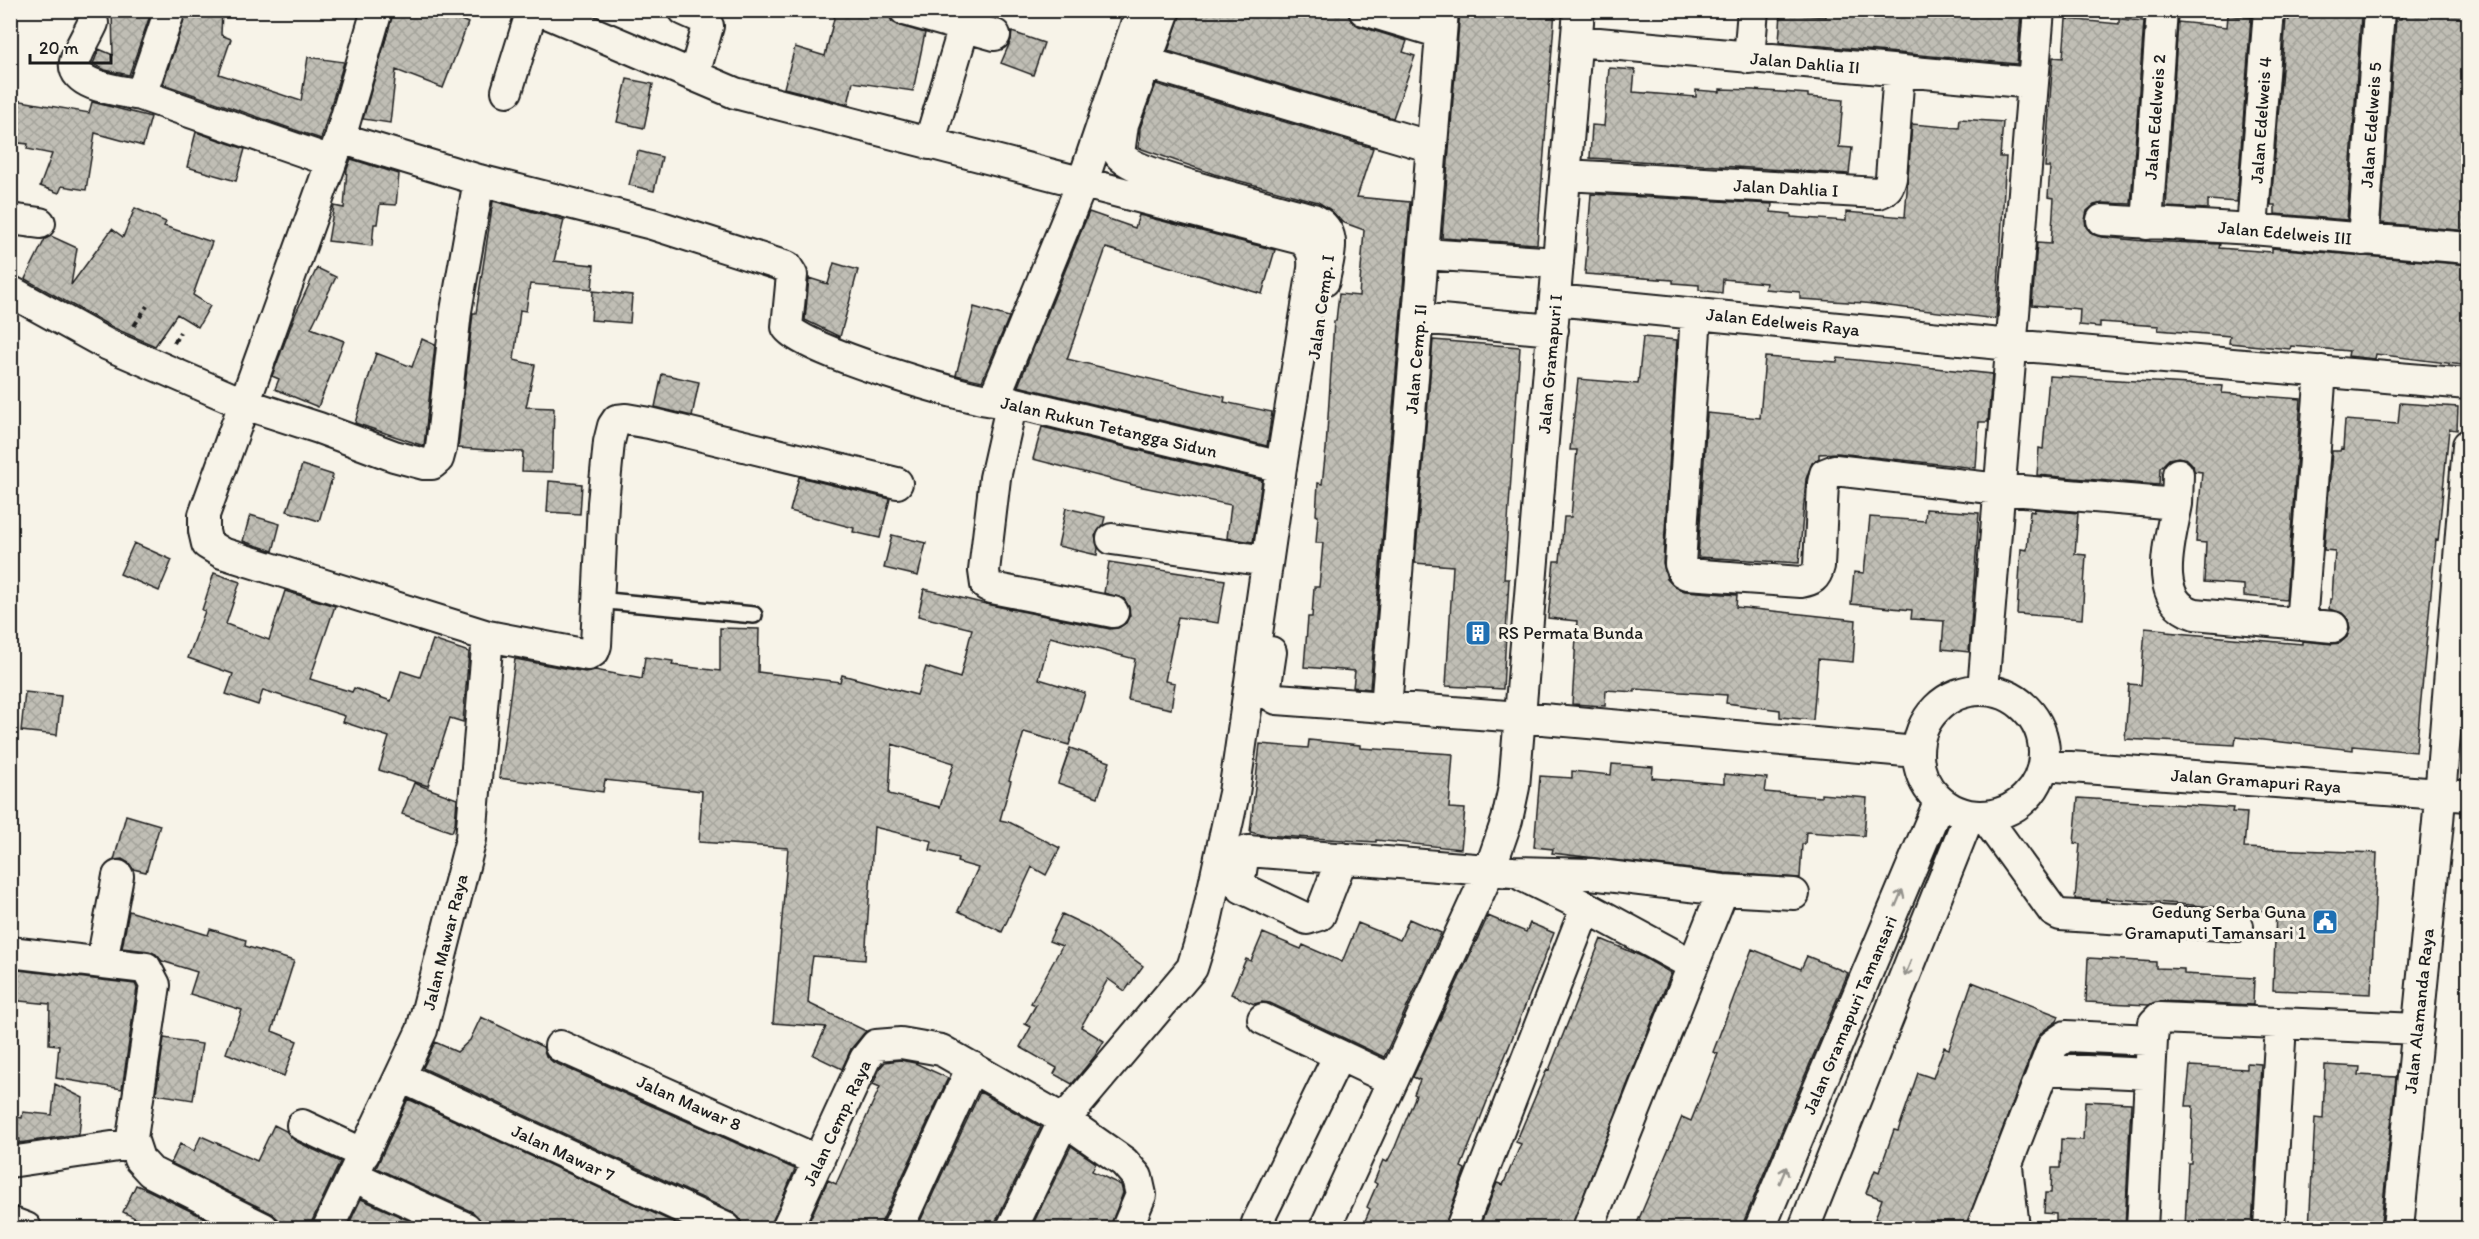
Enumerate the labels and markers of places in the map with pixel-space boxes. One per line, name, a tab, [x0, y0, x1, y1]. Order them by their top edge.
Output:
building icon: RS Permata Bunda	[1463, 618, 1493, 648]
place label: RS Permata Bunda	[1498, 622, 1643, 644]
place label: Gedung Serba Guna Gramaputi Tamansari 1	[2125, 901, 2307, 944]
public building icon: Gedung Serba Guna Gramaputi Tamansari 1	[2310, 907, 2340, 937]

